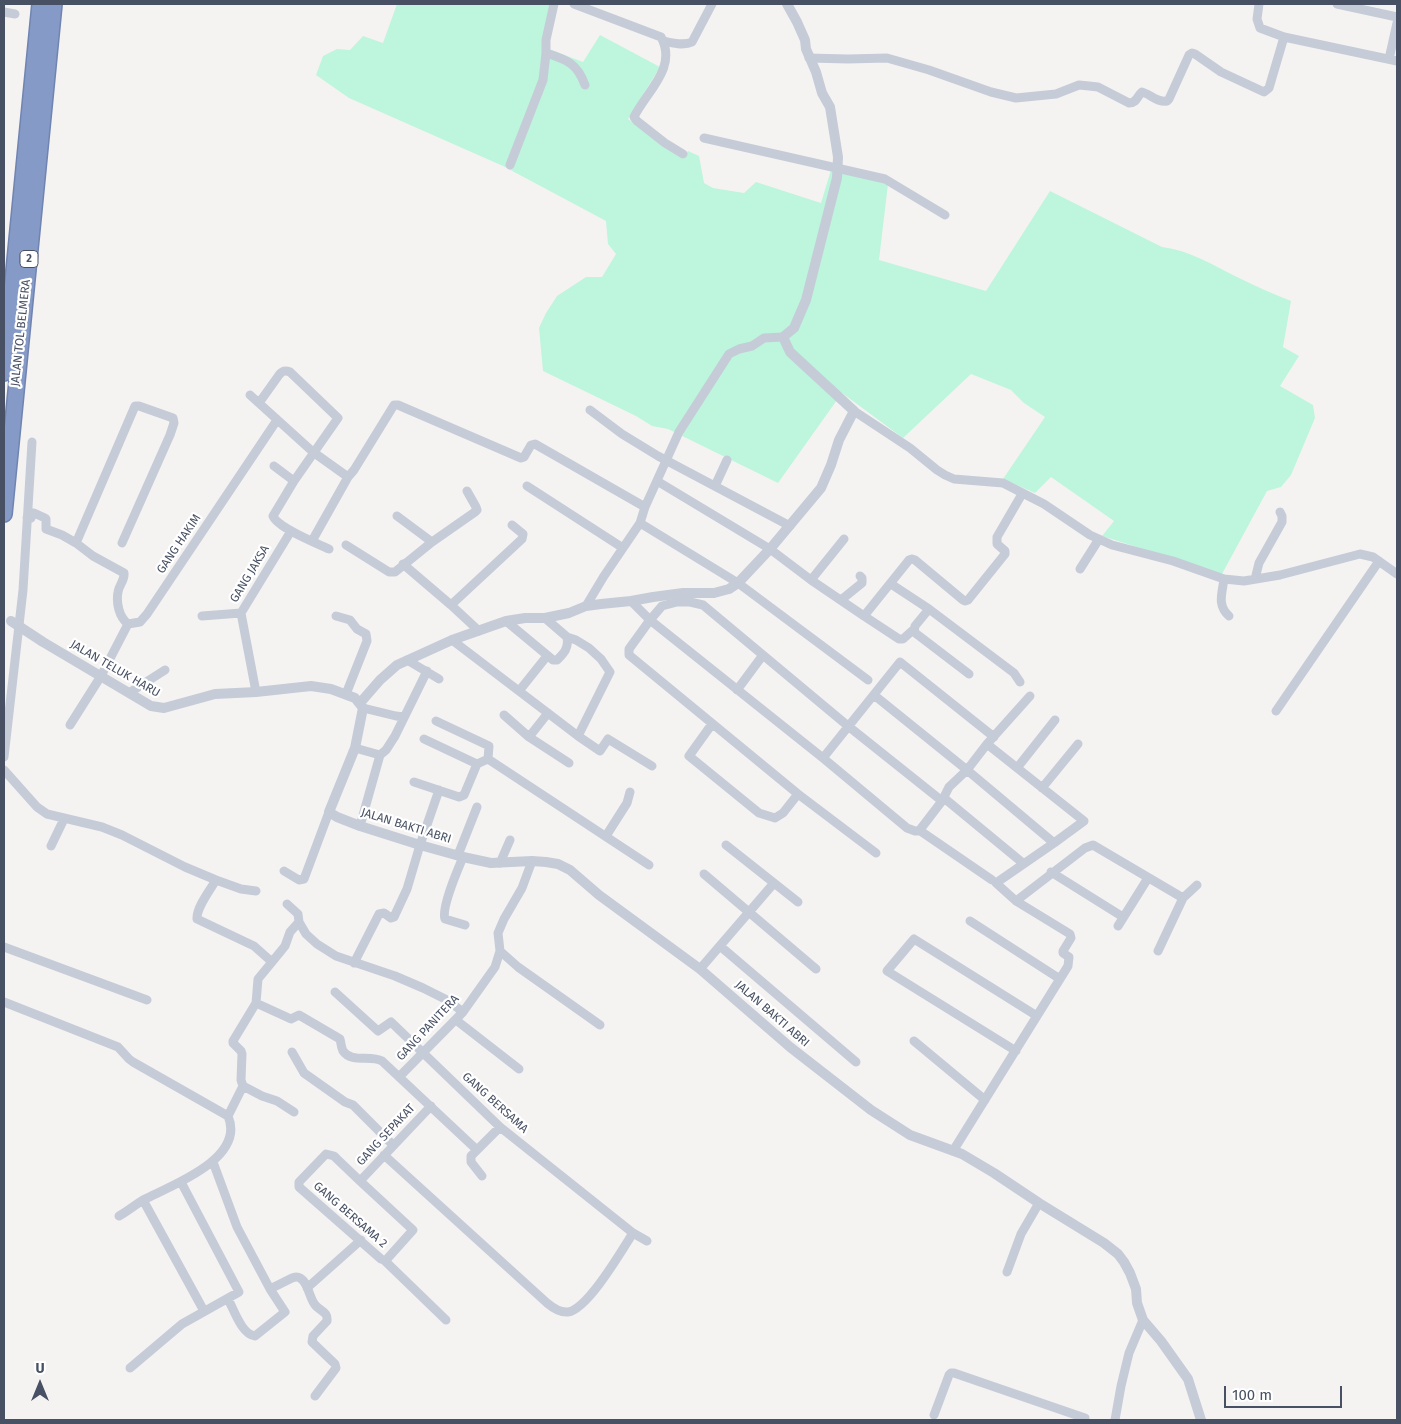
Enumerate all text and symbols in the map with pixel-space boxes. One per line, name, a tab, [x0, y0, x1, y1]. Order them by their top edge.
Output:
road number: 2	[20, 250, 38, 268]
street label: JALAN TOL BELMERA	[8, 279, 34, 387]
street label: GANG HAKIM	[154, 512, 204, 576]
street label: GANG JAKSA	[227, 543, 273, 605]
street label: JALAN TELUK HARU	[67, 637, 163, 701]
street label: JALAN BAKTI ABRI	[359, 805, 453, 847]
street label: JALAN BAKTI ABRI	[732, 978, 812, 1050]
street label: GANG PANITERA	[394, 992, 462, 1064]
street label: GANG BERSAMA	[459, 1070, 531, 1136]
street label: GANG SEPAKAT	[354, 1101, 418, 1169]
street label: GANG BERSAMA 2	[310, 1179, 390, 1251]
north arrow	[15, 1359, 65, 1409]
text: U	[35, 1360, 45, 1377]
scale bar	[1226, 1376, 1344, 1408]
text: 100 m	[1232, 1386, 1272, 1404]

